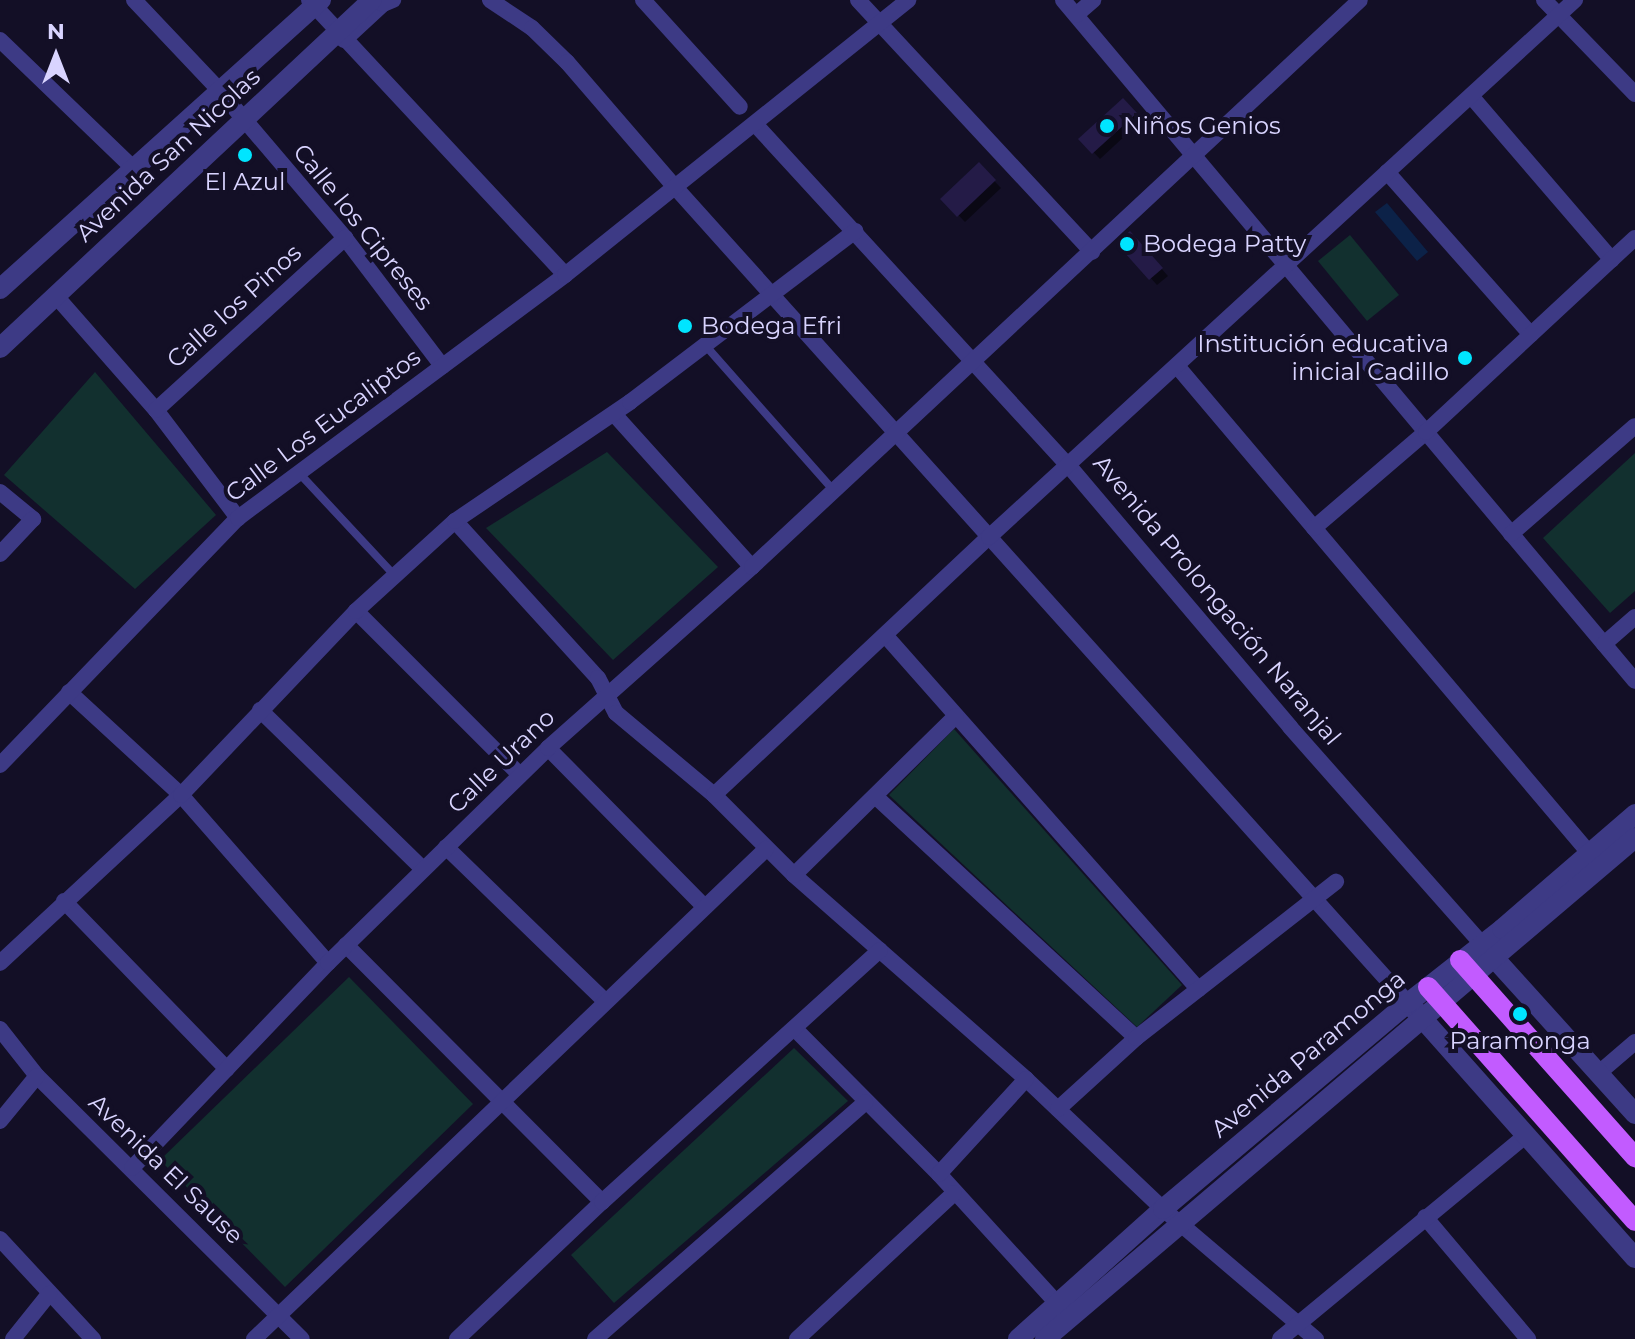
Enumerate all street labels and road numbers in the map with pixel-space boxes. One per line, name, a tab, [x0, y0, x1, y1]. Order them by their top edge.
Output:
street label: Avenida San Nicolas	[70, 62, 266, 248]
street label: Calle los Cipreses	[287, 138, 439, 316]
street label: Calle los Pinos	[161, 238, 307, 374]
street label: Calle Los Eucaliptos	[220, 342, 426, 508]
street label: Avenida Prolongación Naranjal	[1087, 449, 1347, 751]
street label: Calle Urano	[441, 703, 561, 819]
street label: Avenida Paramonga	[1205, 964, 1411, 1144]
street label: Avenida El Sause	[83, 1088, 249, 1250]

